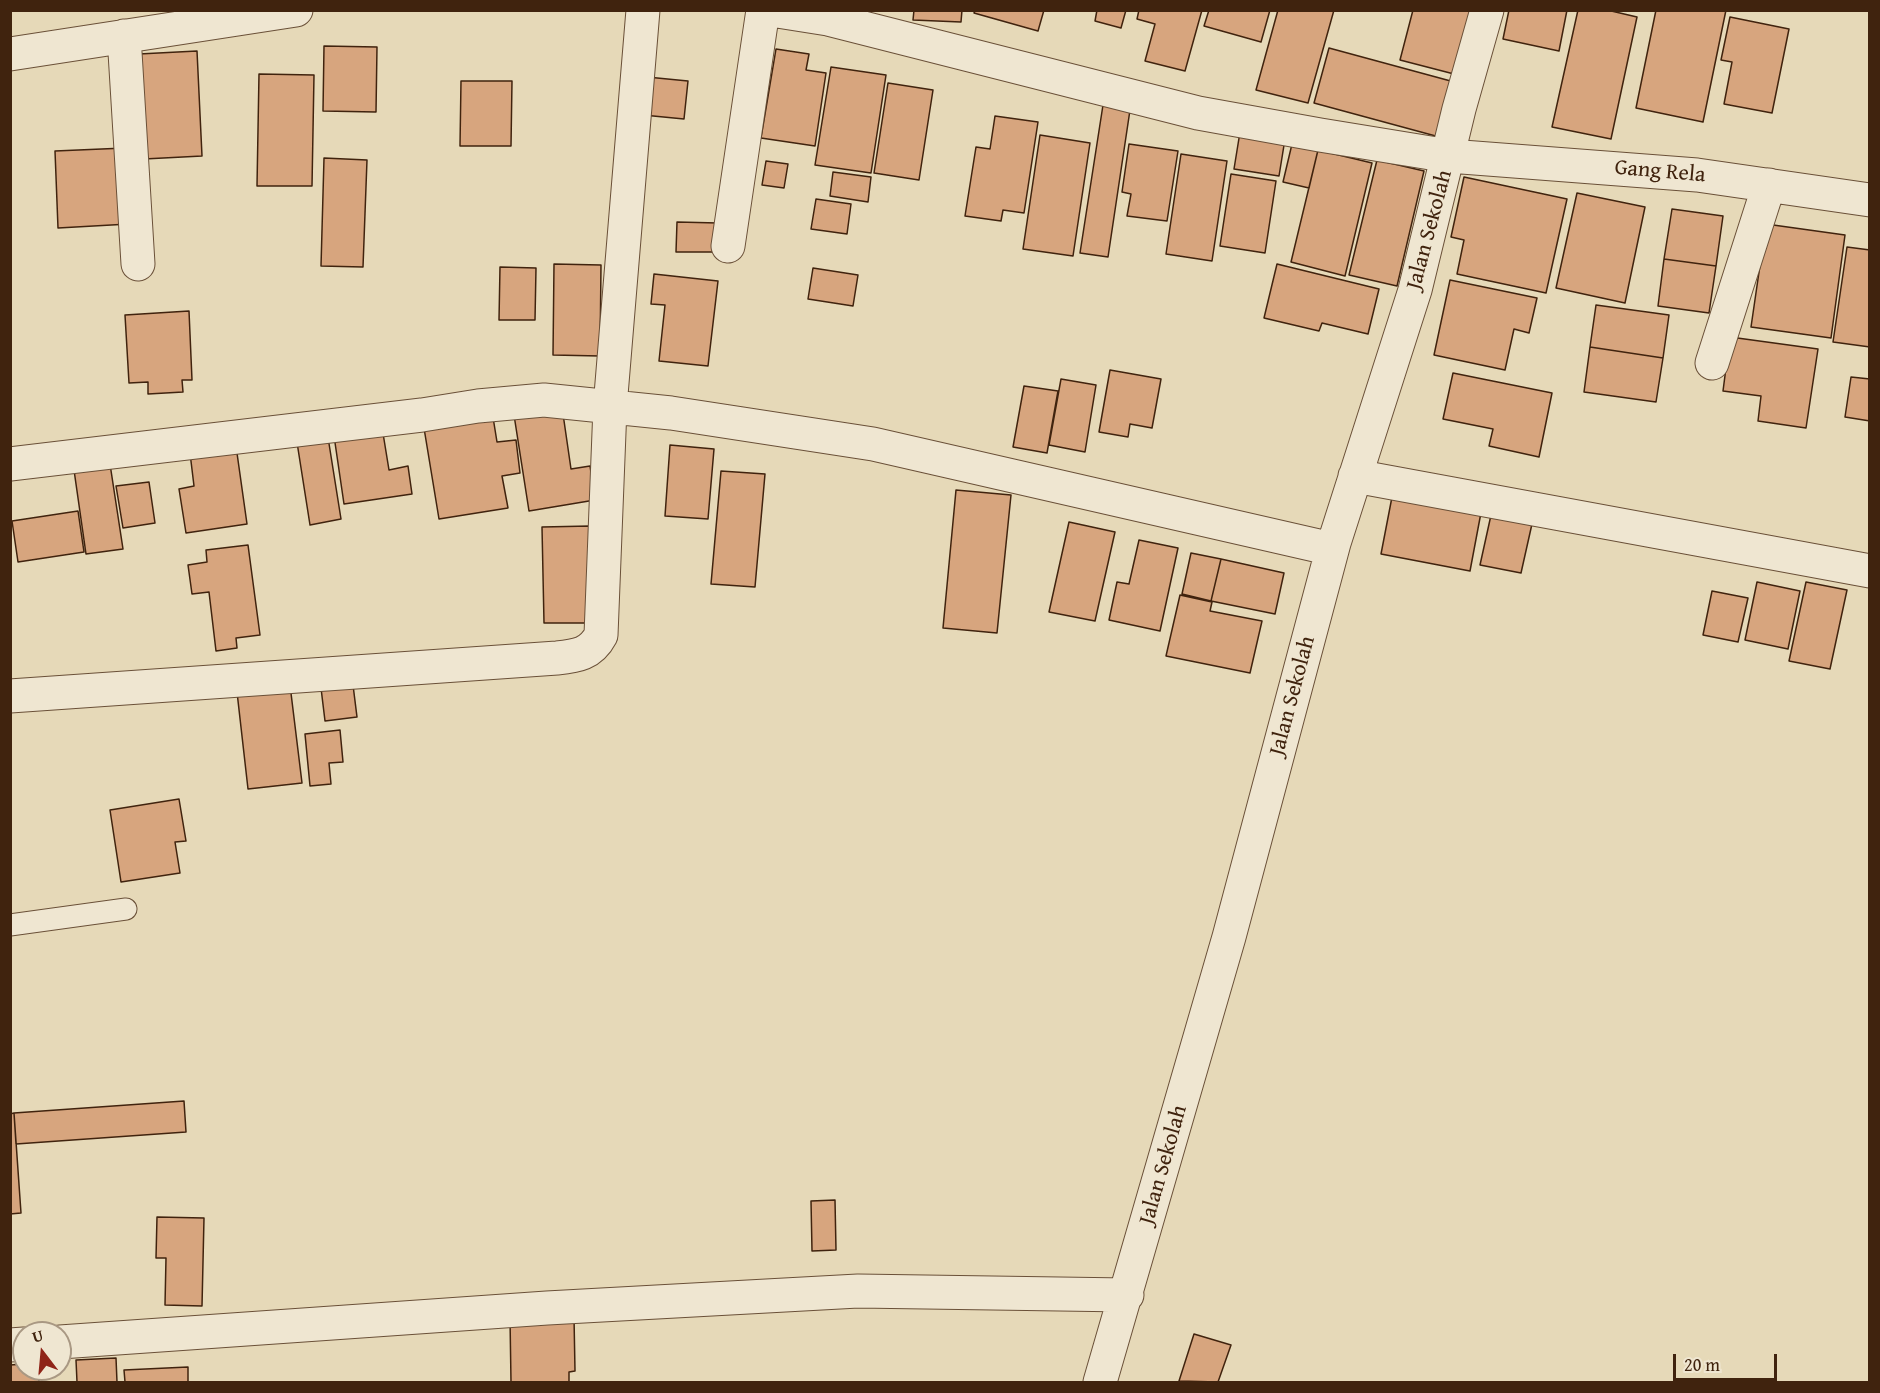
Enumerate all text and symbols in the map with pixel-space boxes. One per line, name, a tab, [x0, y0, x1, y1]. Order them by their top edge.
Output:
street label: Gang Rela	[1613, 155, 1707, 189]
street label: Jalan Sekolah	[1401, 167, 1459, 293]
street label: Jalan Sekolah	[1264, 633, 1322, 759]
street label: Jalan Sekolah	[1134, 1102, 1194, 1228]
north arrow	[12, 1321, 72, 1381]
text: U	[29, 1323, 46, 1349]
scale bar	[1676, 1342, 1780, 1380]
text: 20 m	[1684, 1351, 1720, 1378]

